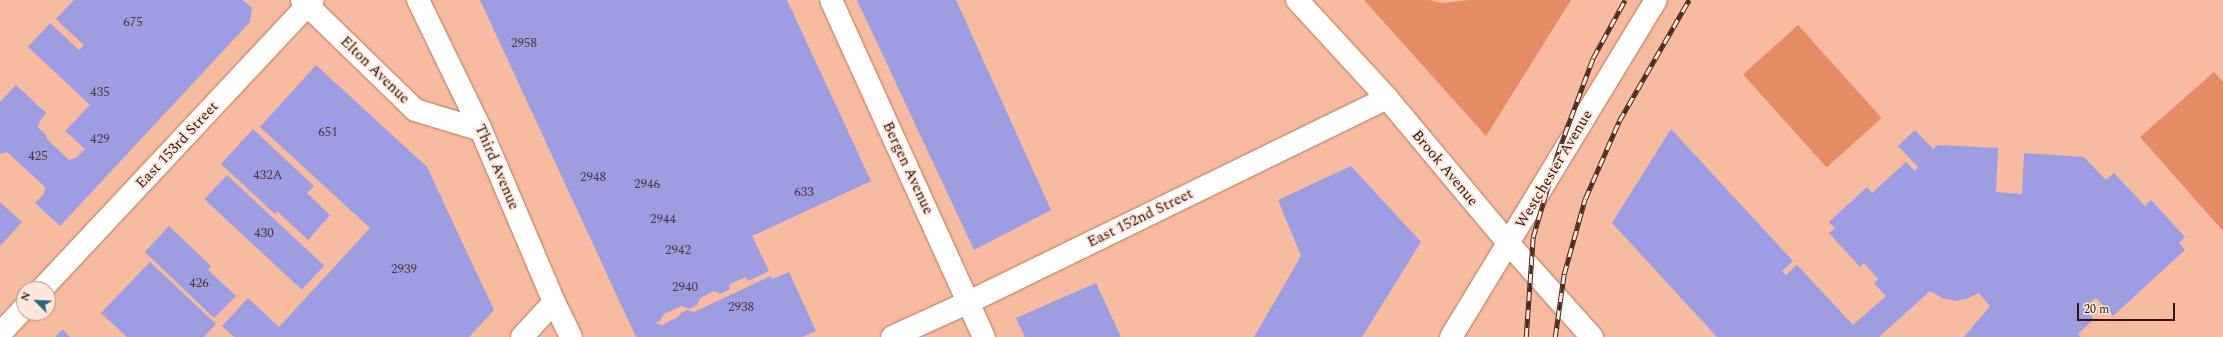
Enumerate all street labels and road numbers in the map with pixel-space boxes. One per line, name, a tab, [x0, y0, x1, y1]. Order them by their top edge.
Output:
street label: Elton Avenue	[337, 32, 413, 108]
street label: East 153rd Street	[132, 98, 222, 192]
street label: Westchester Avenue	[1512, 107, 1596, 231]
street label: Bergen Avenue	[879, 119, 937, 217]
street label: Third Avenue	[471, 122, 523, 212]
street label: Brook Avenue	[1408, 126, 1482, 210]
street label: East 152nd Street	[1084, 185, 1196, 251]

